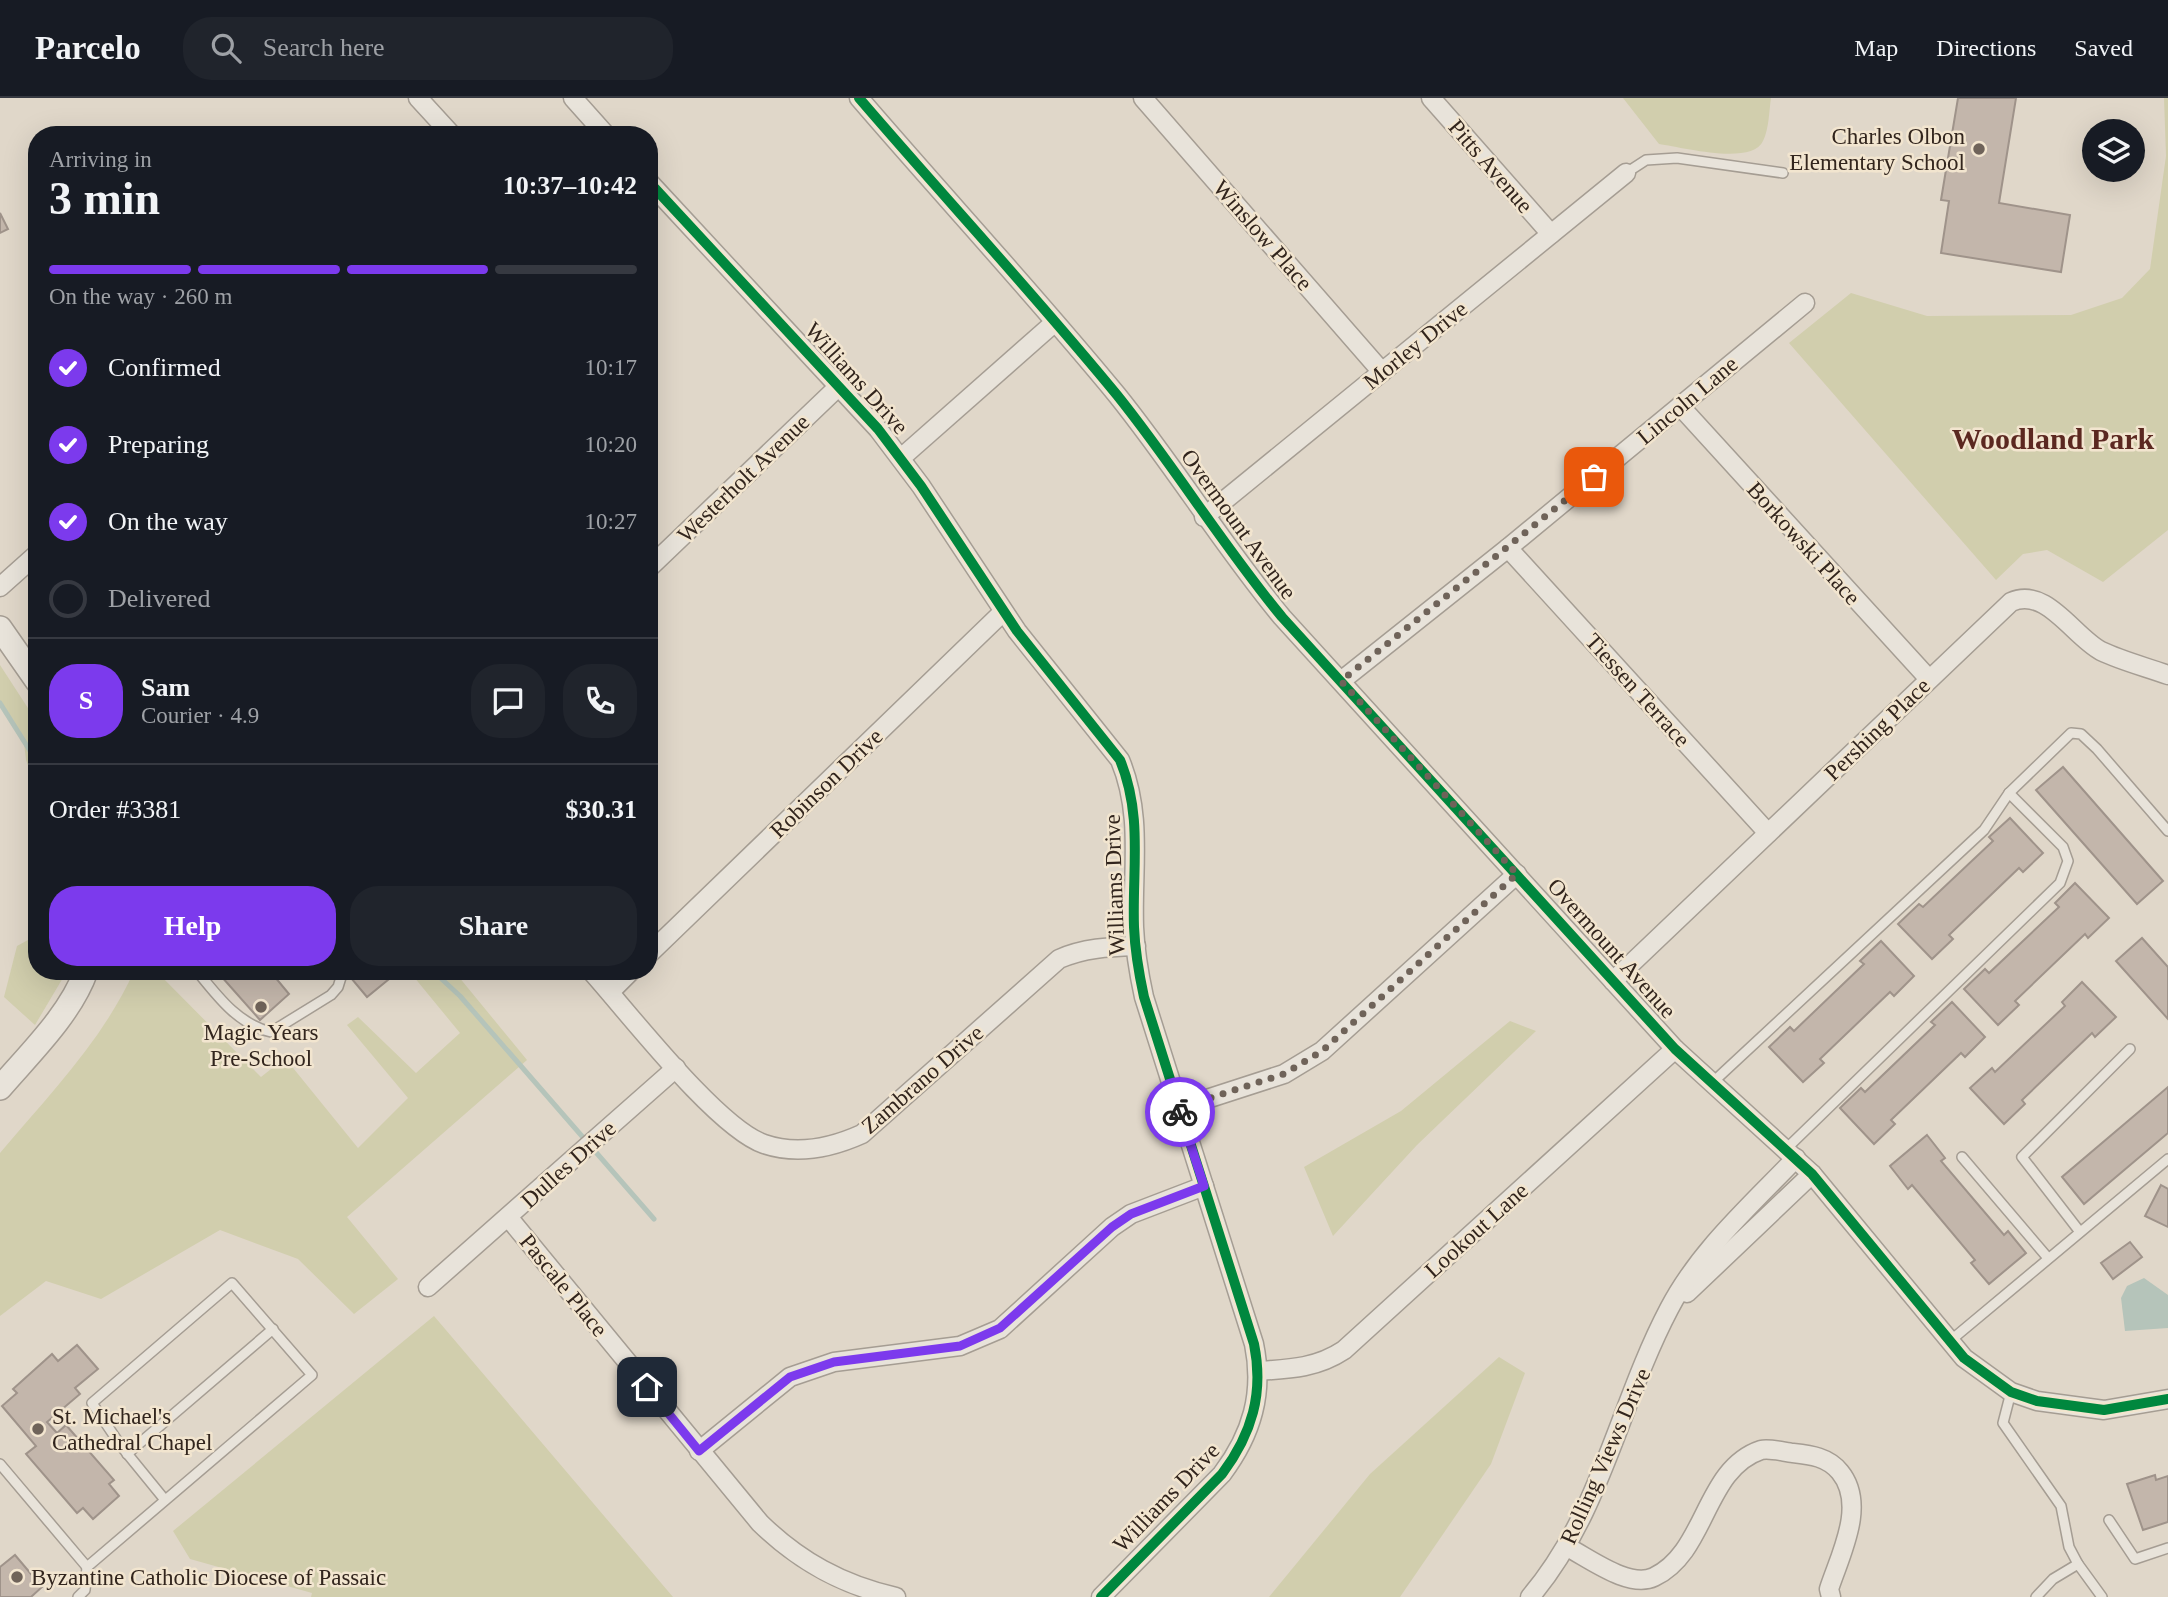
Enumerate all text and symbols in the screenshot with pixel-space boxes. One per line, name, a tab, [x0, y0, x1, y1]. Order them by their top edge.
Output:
search box	[183, 17, 673, 80]
icon: search	[207, 29, 245, 67]
text: Parcelo	[35, 30, 141, 66]
text: Search here	[263, 33, 385, 62]
text: Map	[1854, 35, 1898, 61]
text: Directions	[1936, 35, 2036, 61]
text: Saved	[2074, 35, 2133, 61]
street label: Pitts Avenue	[1443, 115, 1538, 218]
map controls	[2082, 119, 2145, 182]
button: layers	[2082, 119, 2145, 182]
place label: Charles Olbon Elementary School	[1789, 124, 1965, 175]
marker: Charles Olbon Elementary School	[1971, 141, 1987, 157]
text: Arriving in	[49, 147, 152, 172]
text: 10:37–10:42	[503, 171, 637, 200]
text: 3 min	[49, 173, 160, 224]
street label: Winslow Place	[1208, 175, 1317, 295]
text: On the way · 260 m	[49, 284, 232, 309]
street label: Morley Drive	[1359, 296, 1472, 395]
street label: Williams Drive	[800, 317, 913, 439]
icon: check	[49, 349, 87, 387]
street label: Lincoln Lane	[1632, 351, 1743, 450]
text: Confirmed	[108, 353, 221, 382]
text: 10:17	[585, 355, 637, 380]
street label: Westerholt Avenue	[672, 409, 814, 548]
district label: Woodland Park	[1952, 422, 2155, 455]
icon: check	[49, 426, 87, 464]
text: Preparing	[108, 430, 209, 459]
text: 10:20	[585, 432, 637, 457]
street label: Overmount Avenue	[1176, 445, 1301, 604]
pin	[1564, 447, 1624, 507]
icon: bag	[1575, 458, 1613, 496]
street label: Borkowski Place	[1742, 477, 1865, 610]
icon: check	[49, 503, 87, 541]
text: On the way	[108, 507, 228, 536]
text: 10:27	[585, 509, 637, 534]
text: Delivered	[108, 584, 211, 613]
street label: Tiessen Terrace	[1580, 629, 1695, 752]
button: chat	[471, 664, 545, 738]
button: phone	[563, 664, 637, 738]
text: Sam	[141, 673, 190, 702]
street label: Pershing Place	[1820, 673, 1935, 786]
text: S	[79, 686, 93, 715]
text: Courier · 4.9	[141, 703, 259, 728]
street label: Robinson Drive	[765, 724, 888, 843]
text: Order #3381	[49, 795, 181, 824]
text: $30.31	[566, 795, 637, 824]
street label: Williams Drive	[1100, 814, 1129, 956]
street label: Overmount Avenue	[1542, 873, 1681, 1023]
button: Help	[49, 886, 336, 966]
button: Share	[350, 886, 637, 966]
marker: Magic Years Pre-School	[253, 999, 269, 1015]
place label: Magic Years Pre-School	[204, 1020, 319, 1071]
street label: Zambrano Drive	[857, 1020, 988, 1139]
courier	[1145, 1077, 1215, 1147]
icon: bike	[1161, 1093, 1199, 1131]
street label: Dulles Drive	[516, 1116, 621, 1213]
street label: Lookout Lane	[1420, 1178, 1533, 1283]
street label: Pascale Place	[515, 1229, 613, 1342]
pin	[617, 1357, 677, 1417]
street label: Rolling Views Drive	[1555, 1364, 1655, 1548]
icon: home	[628, 1368, 666, 1406]
place label: St. Michael's Cathedral Chapel	[52, 1404, 212, 1455]
marker: St. Michael's Cathedral Chapel	[30, 1421, 46, 1437]
street label: Williams Drive	[1108, 1438, 1225, 1557]
place label: Byzantine Catholic Diocese of Passaic	[31, 1565, 386, 1590]
marker: Byzantine Catholic Diocese of Passaic	[9, 1569, 25, 1585]

